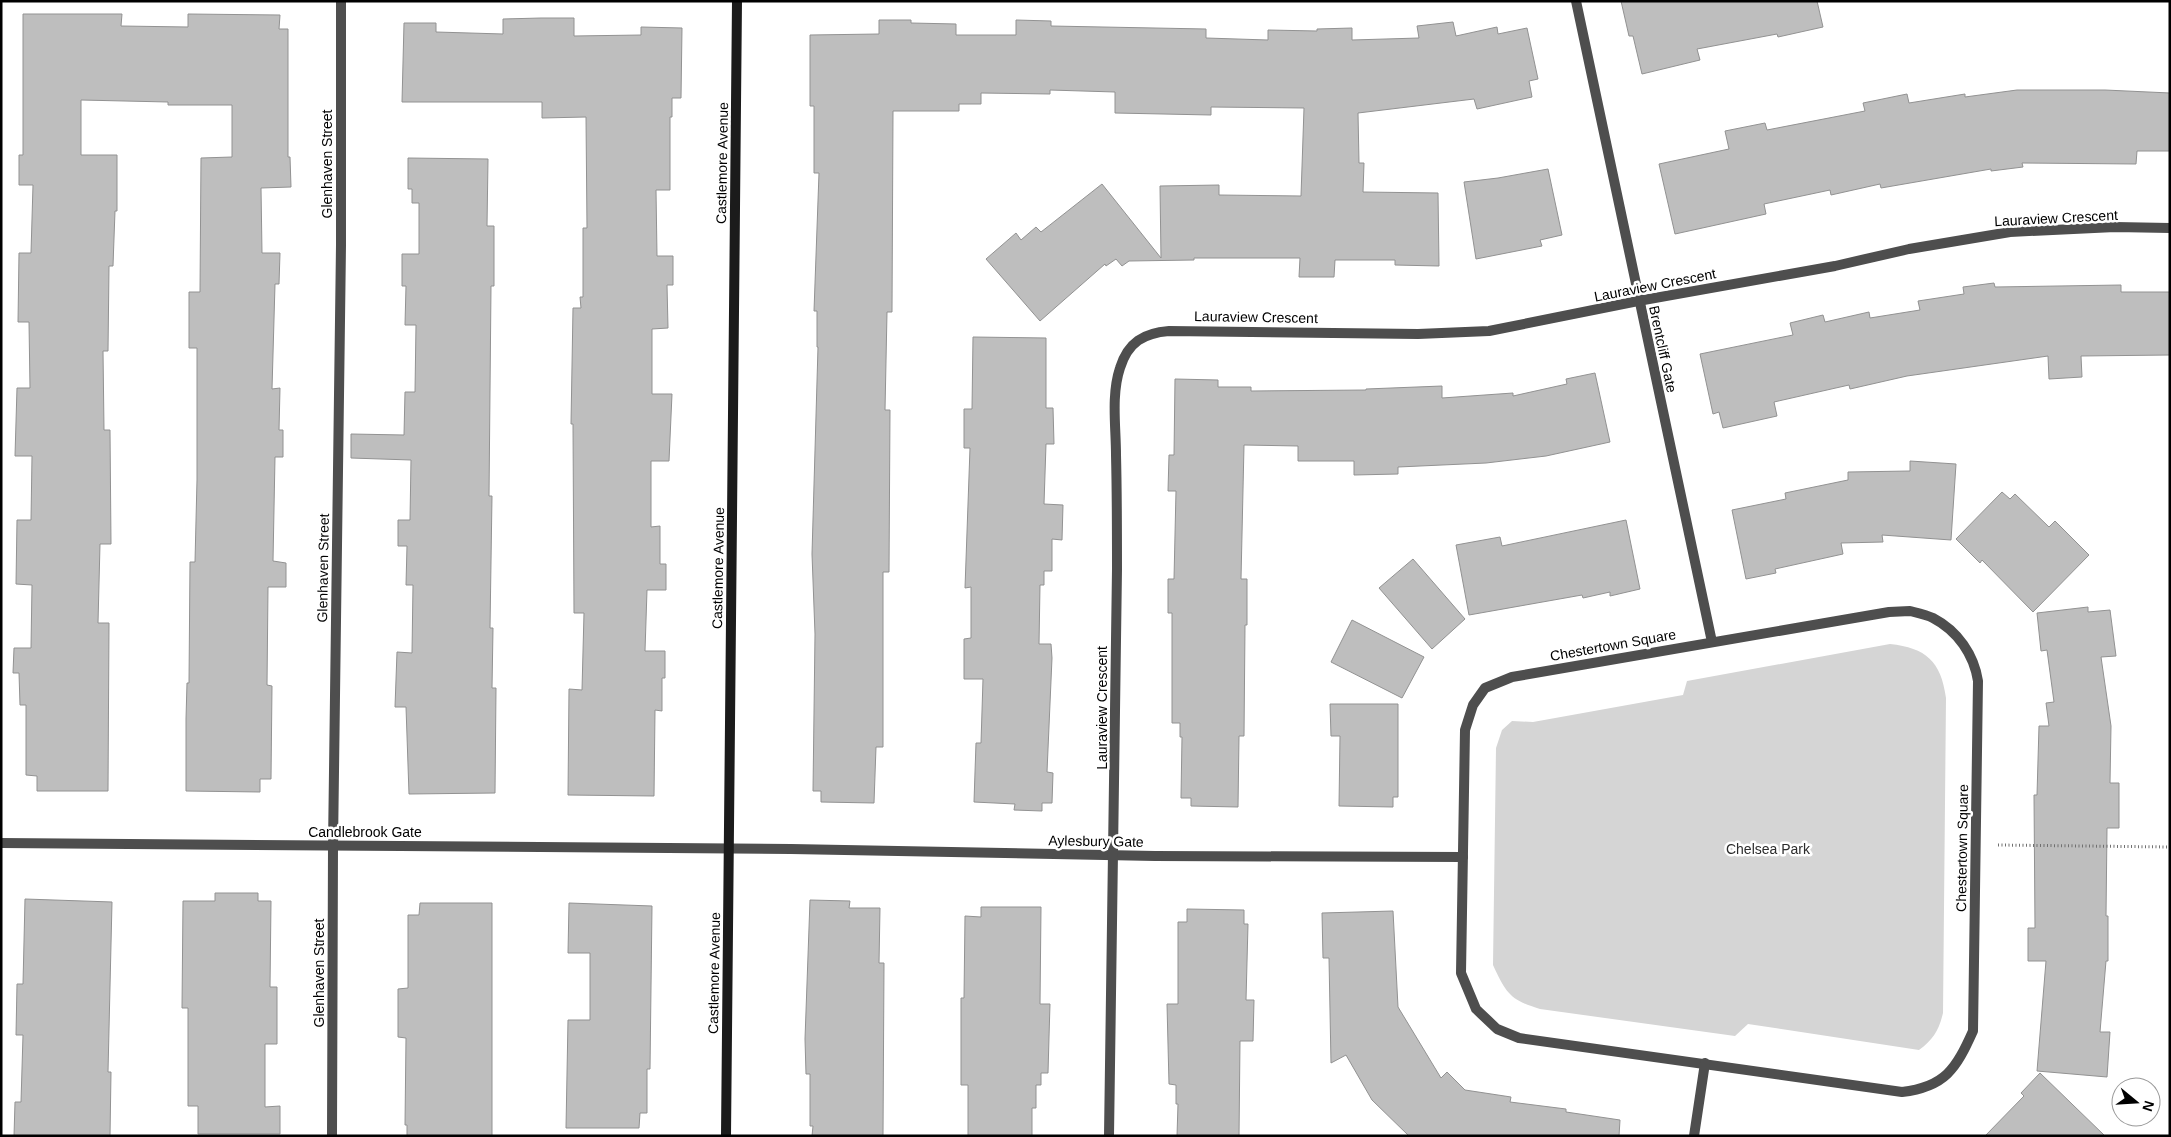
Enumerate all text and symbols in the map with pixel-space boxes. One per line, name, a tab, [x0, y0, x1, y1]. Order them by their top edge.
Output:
street label: Castlemore Avenue	[713, 102, 731, 224]
street label: Glenhaven Street	[319, 109, 335, 218]
street label: Lauraview Crescent	[1994, 207, 2118, 229]
street label: Lauraview Crescent	[1593, 265, 1717, 305]
street label: Brentcliff Gate	[1646, 304, 1680, 394]
street label: Lauraview Crescent	[1194, 308, 1318, 326]
street label: Castlemore Avenue	[709, 507, 727, 629]
street label: Glenhaven Street	[314, 513, 332, 623]
street label: Chestertown Square	[1549, 626, 1677, 664]
street label: Lauraview Crescent	[1094, 646, 1110, 770]
street label: Chestertown Square	[1953, 784, 1971, 912]
street label: Candlebrook Gate	[308, 824, 422, 840]
street label: Aylesbury Gate	[1048, 832, 1144, 850]
park label: Chelsea Park	[1726, 841, 1811, 857]
street label: Castlemore Avenue	[705, 912, 723, 1034]
street label: Glenhaven Street	[311, 918, 327, 1027]
north arrow	[2111, 1077, 2161, 1127]
text: N	[2139, 1099, 2158, 1113]

